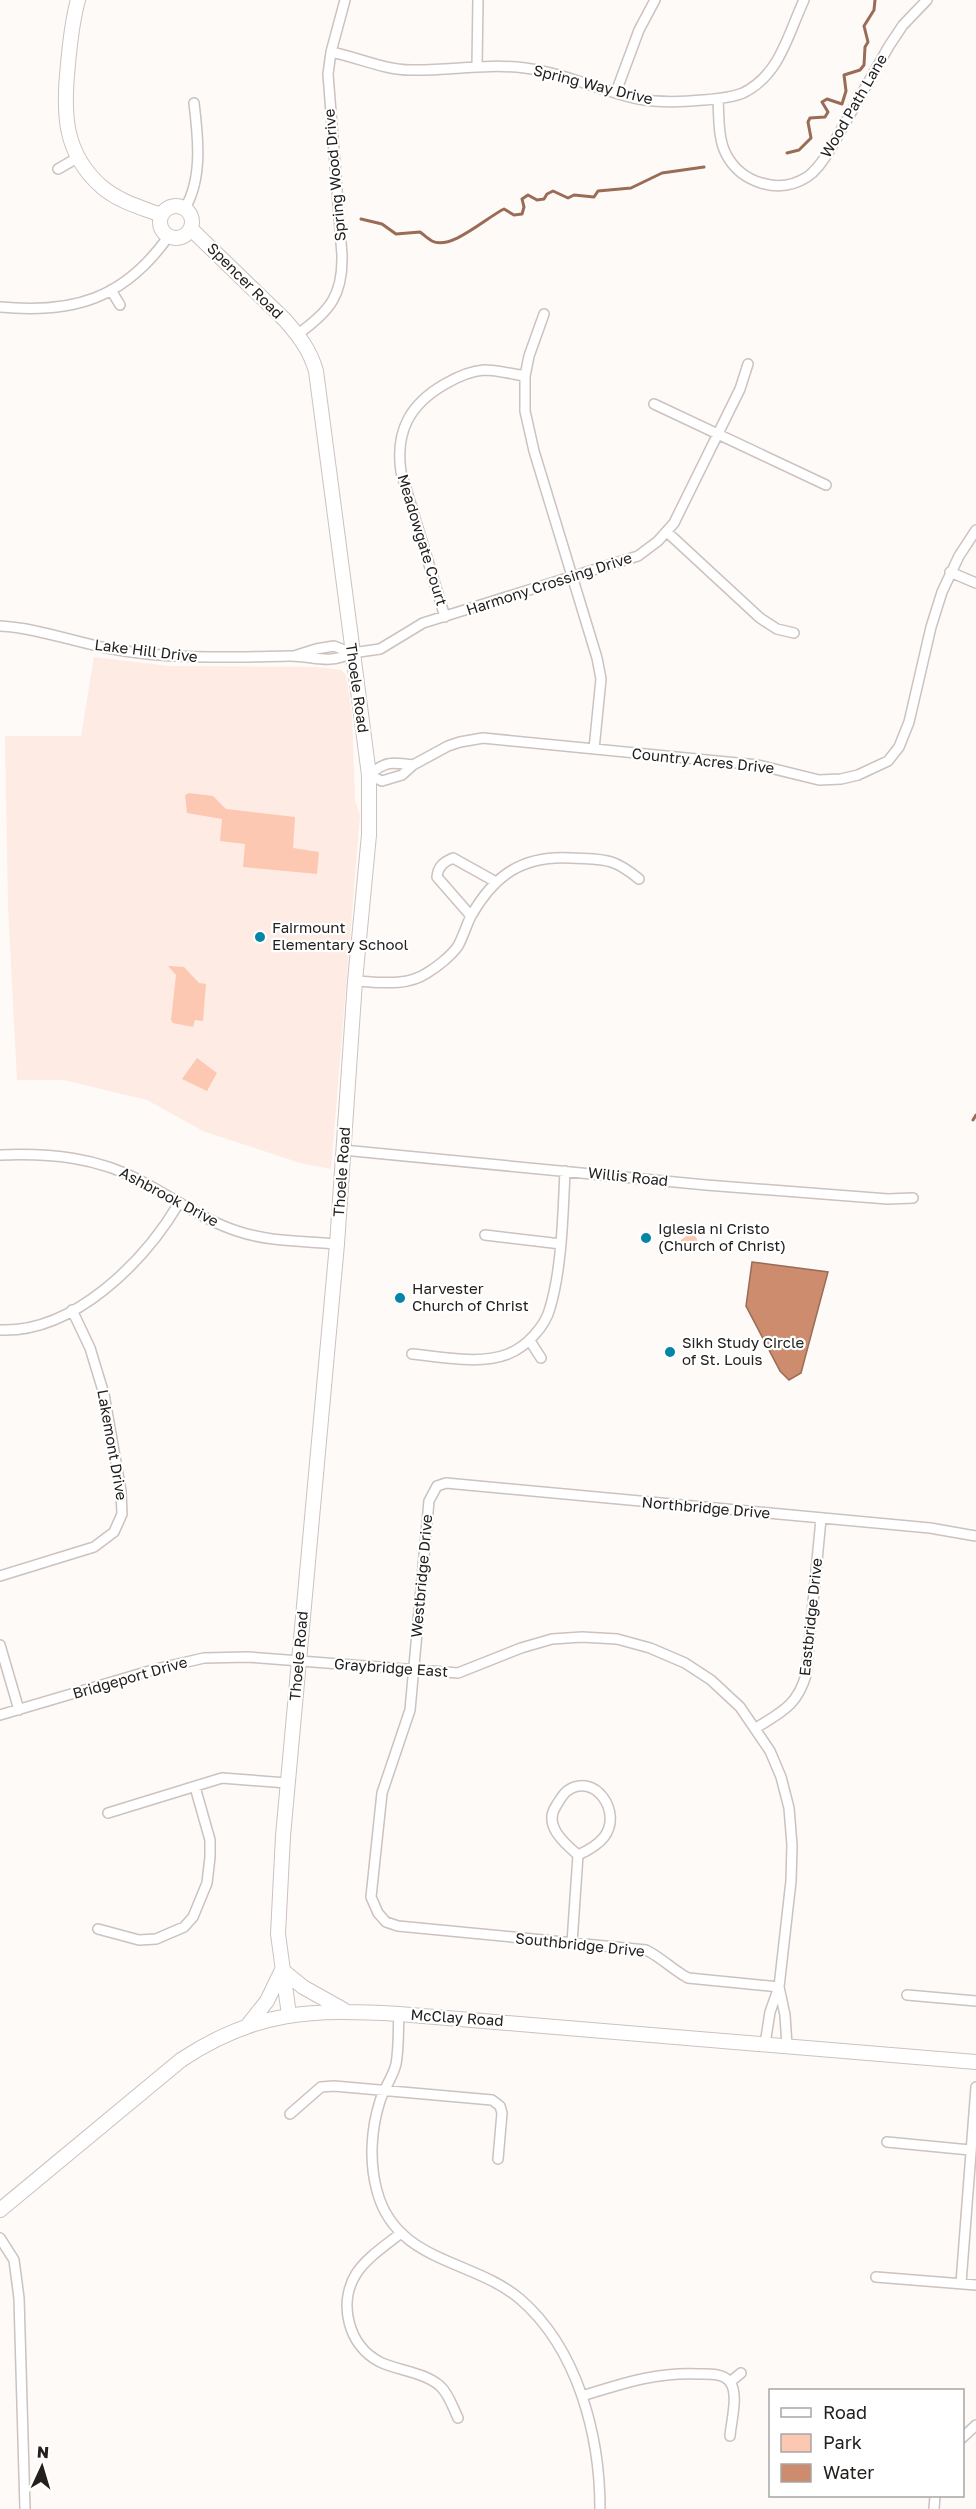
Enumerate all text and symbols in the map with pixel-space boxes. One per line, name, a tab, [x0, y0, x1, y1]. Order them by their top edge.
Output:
street label: Wood Path Lane	[816, 50, 890, 161]
street label: Spring Way Drive	[532, 61, 655, 108]
street label: Spring Wood Drive	[319, 108, 349, 242]
street label: Spencer Road	[204, 239, 287, 322]
street label: Meadowgate Court	[394, 472, 452, 608]
street label: Harmony Crossing Drive	[464, 548, 634, 618]
street label: Lake Hill Drive	[94, 635, 199, 665]
street label: Thoele Road	[343, 642, 373, 734]
street label: Country Acres Drive	[631, 744, 776, 776]
place label: Fairmount Elementary School	[272, 918, 408, 953]
marker: Fairmount Elementary School	[253, 930, 267, 944]
street label: Thoele Road	[329, 1126, 353, 1217]
street label: Ashbrook Drive	[117, 1162, 222, 1230]
street label: Willis Road	[587, 1163, 669, 1189]
place label: Iglesia ni Cristo (Church of Christ)	[658, 1219, 786, 1254]
marker: Iglesia ni Cristo (Church of Christ)	[639, 1231, 653, 1245]
place label: Harvester Church of Christ	[412, 1279, 529, 1314]
marker: Harvester Church of Christ	[393, 1291, 407, 1305]
place label: Sikh Study Circle of St. Louis	[682, 1333, 805, 1368]
marker: Sikh Study Circle of St. Louis	[663, 1345, 677, 1359]
street label: Lakemont Drive	[94, 1388, 132, 1502]
street label: Northbridge Drive	[641, 1492, 771, 1522]
street label: Westbridge Drive	[407, 1513, 435, 1638]
street label: Eastbridge Drive	[795, 1557, 825, 1677]
street label: Thoele Road	[285, 1610, 311, 1702]
street label: Bridgeport Drive	[70, 1652, 189, 1702]
street label: Graybridge East	[333, 1654, 449, 1680]
street label: Southbridge Drive	[514, 1928, 646, 1960]
street label: McClay Road	[410, 2005, 504, 2029]
legend	[769, 2389, 964, 2497]
text: Road	[823, 2401, 867, 2423]
text: Park	[823, 2431, 862, 2453]
north arrow	[12, 2437, 72, 2497]
text: N	[36, 2442, 50, 2462]
text: Water	[823, 2461, 874, 2483]

